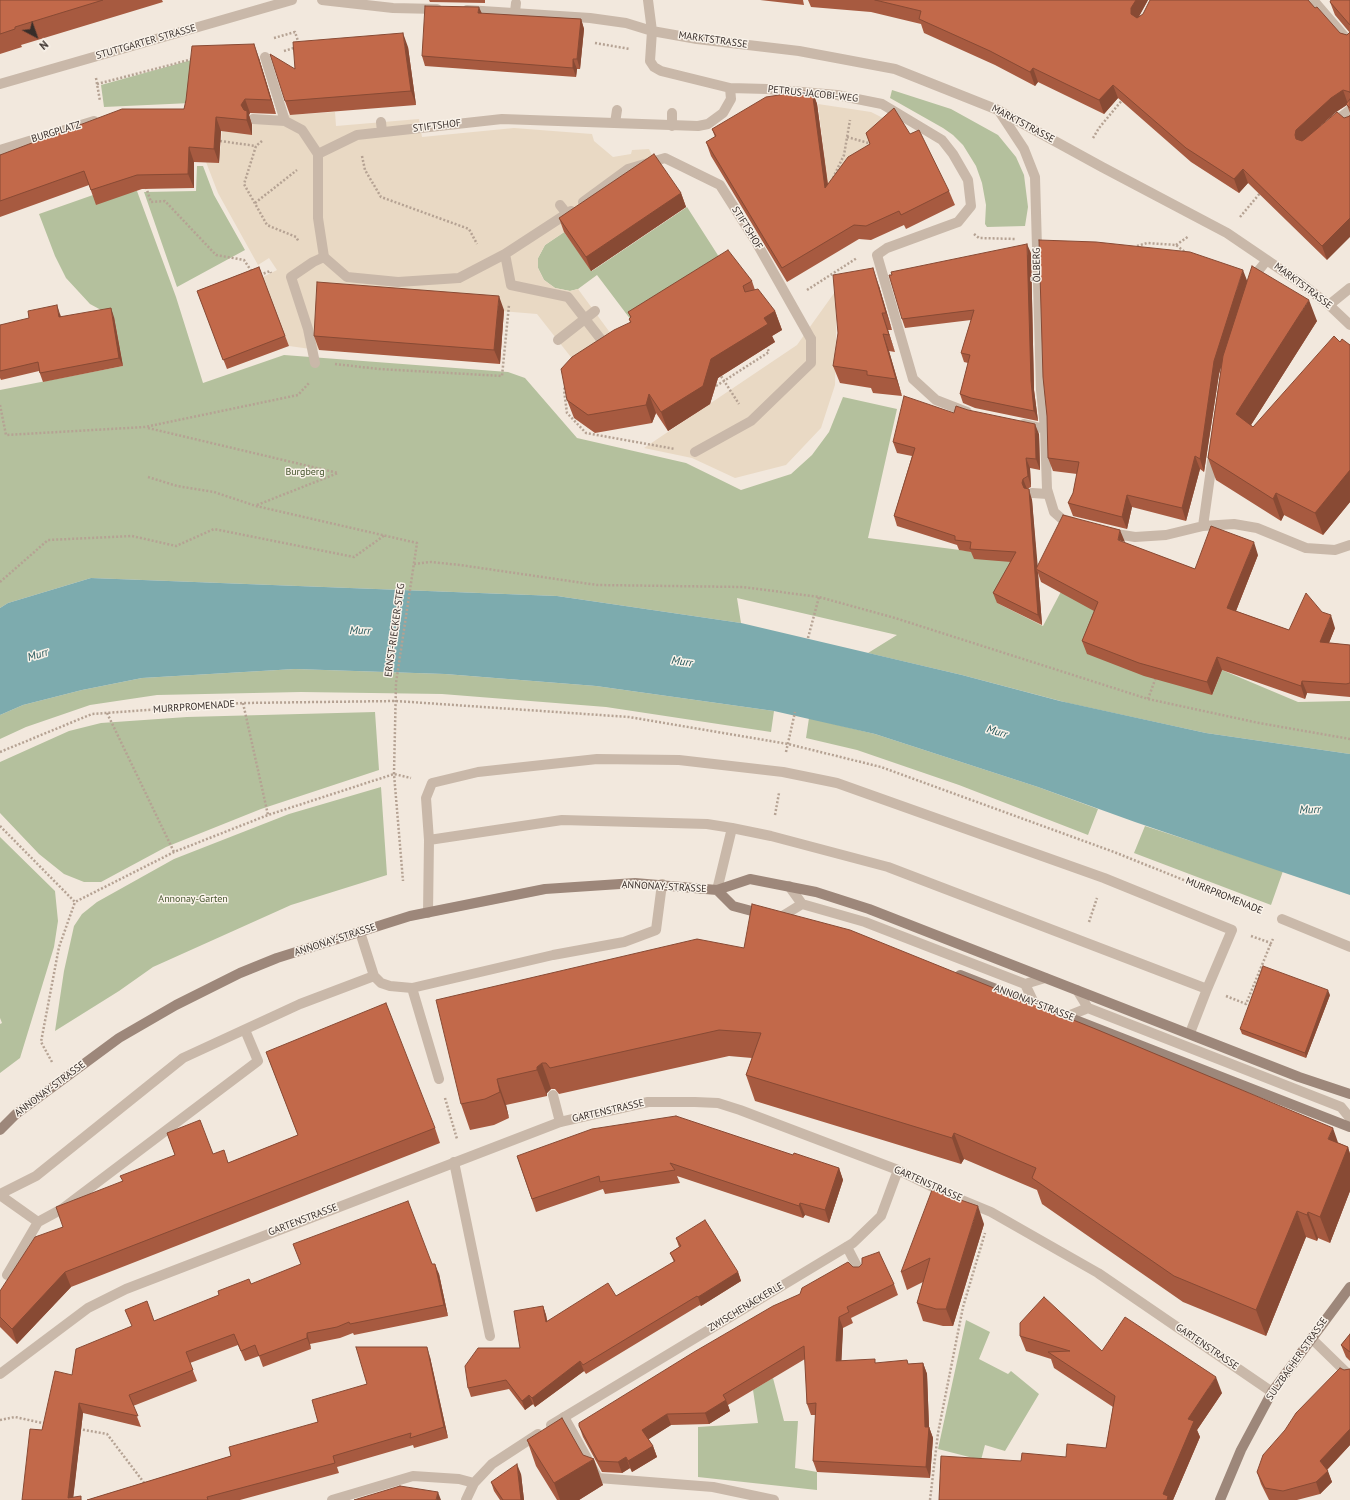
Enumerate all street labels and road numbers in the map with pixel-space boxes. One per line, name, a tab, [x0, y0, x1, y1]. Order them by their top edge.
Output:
street label: STUTTGARTER STRASSE	[95, 22, 197, 62]
street label: MARKTSTRASSE	[678, 29, 748, 51]
street label: PETRUS-JACOBI-WEG	[767, 83, 859, 105]
street label: MARKTSTRASSE	[990, 102, 1056, 146]
street label: STIFTSHOF	[412, 117, 462, 135]
street label: BURGPLATZ	[30, 119, 82, 145]
street label: STIFTSHOF	[729, 204, 765, 252]
street label: ÖLBERG	[1031, 247, 1043, 283]
street label: MARKTSTRASSE	[1272, 260, 1334, 312]
street label: ERNST-RIECKER-STEG	[382, 582, 408, 678]
street label: MURRPROMENADE	[153, 698, 235, 716]
street label: MURRPROMENADE	[1184, 875, 1264, 917]
street label: ANNONAY-STRASSE	[621, 879, 707, 895]
street label: ANNONAY-STRASSE	[293, 921, 377, 959]
street label: ANNONAY-STRASSE	[992, 982, 1076, 1024]
street label: ANNONAY-STRASSE	[12, 1059, 88, 1119]
street label: GARTENSTRASSE	[571, 1097, 645, 1125]
street label: GARTENSTRASSE	[892, 1164, 964, 1204]
street label: GARTENSTRASSE	[267, 1201, 339, 1239]
street label: ZWISCHENÄCKERLE	[706, 1280, 786, 1334]
street label: SULZBACHER STRASSE	[1264, 1315, 1330, 1403]
street label: GARTENSTRASSE	[1173, 1322, 1241, 1372]

